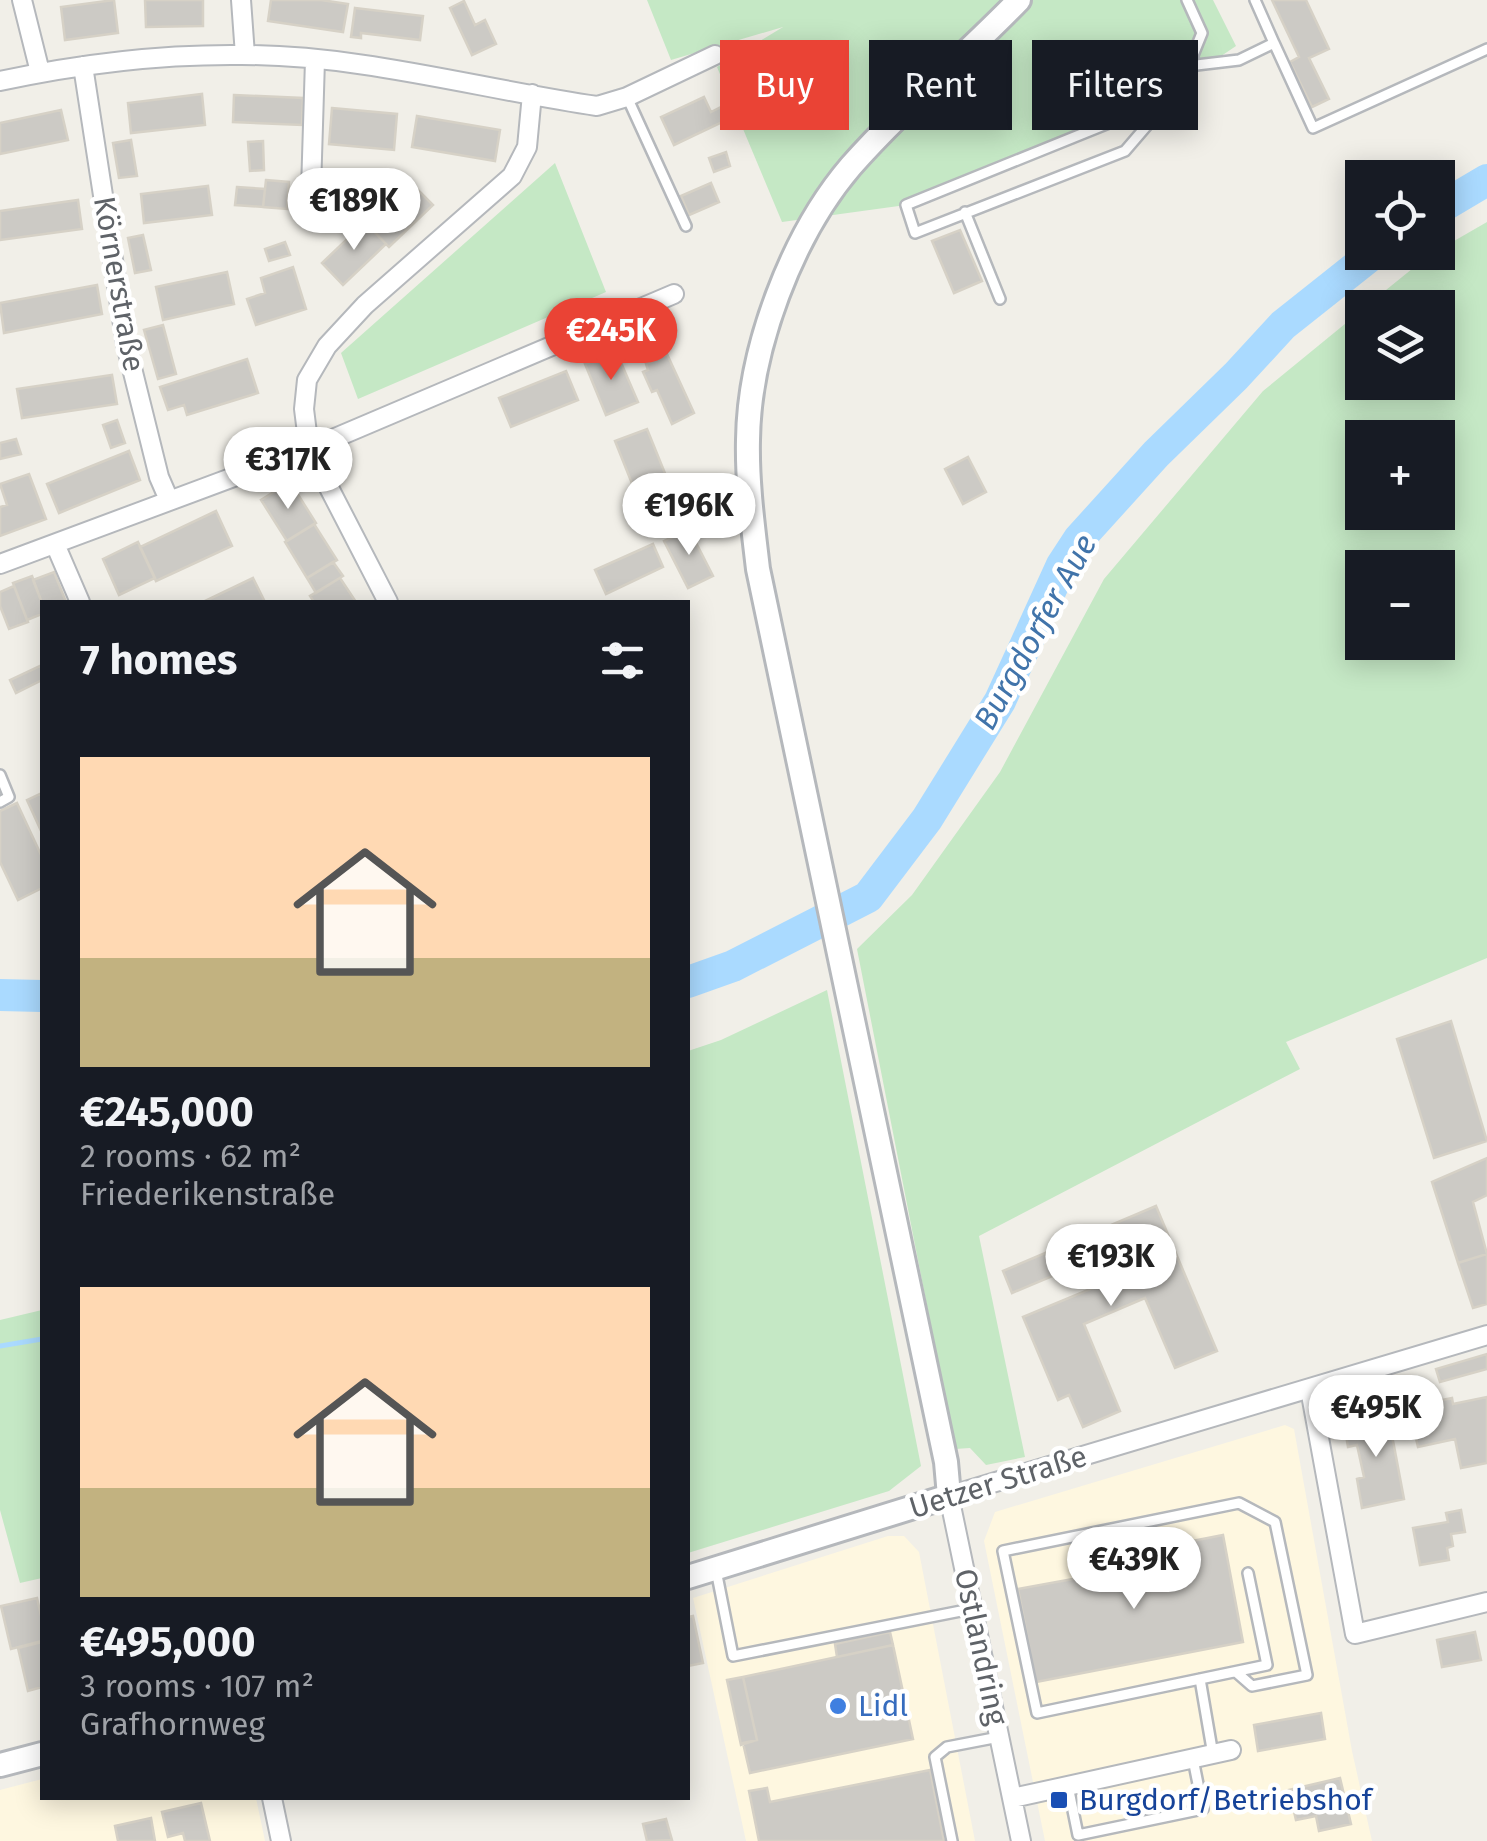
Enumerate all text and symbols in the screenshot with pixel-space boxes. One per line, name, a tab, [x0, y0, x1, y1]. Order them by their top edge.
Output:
chip: Buy	[720, 40, 849, 130]
chip: Rent	[869, 40, 1012, 130]
chip: Filters	[1032, 40, 1198, 130]
map controls	[1345, 160, 1455, 660]
button: locate	[1345, 160, 1455, 270]
pin: €189K	[284, 168, 424, 253]
text: €189K	[309, 181, 399, 219]
street label: Körnerstraße	[86, 194, 152, 374]
button: layers	[1345, 290, 1455, 400]
pin: €245K	[541, 298, 681, 383]
text: €245K	[566, 311, 656, 349]
button: +	[1345, 420, 1455, 530]
pin: €317K	[218, 427, 358, 512]
text: €317K	[246, 440, 330, 478]
pin: €196K	[619, 473, 759, 558]
text: €196K	[644, 486, 734, 524]
water label: Burgdorfer Aue	[966, 528, 1104, 736]
button: −	[1345, 550, 1455, 660]
icon: filters	[595, 633, 650, 688]
text: 7 homes	[80, 635, 237, 685]
icon: home	[275, 822, 455, 1002]
text: €245,000	[80, 1087, 254, 1137]
text: 2 rooms · 62 m²	[80, 1137, 301, 1175]
text: Friederikenstraße	[80, 1175, 335, 1213]
pin: €193K	[1041, 1224, 1181, 1309]
text: €193K	[1068, 1237, 1154, 1275]
icon: home	[275, 1352, 455, 1532]
pin: €495K	[1306, 1375, 1446, 1460]
text: €495K	[1331, 1388, 1421, 1426]
street label: Uetzer Straße	[905, 1438, 1091, 1526]
pin: €439K	[1064, 1527, 1204, 1612]
text: €439K	[1089, 1540, 1179, 1578]
street label: Ostlandring	[947, 1565, 1015, 1729]
text: €495,000	[80, 1617, 256, 1667]
text: 3 rooms · 107 m²	[80, 1667, 314, 1705]
place label: Lidl	[858, 1688, 908, 1724]
marker: Lidl	[827, 1695, 849, 1717]
text: Grafhornweg	[80, 1705, 265, 1743]
place label: Burgdorf/Betriebshof	[1079, 1782, 1374, 1818]
marker: Burgdorf/Betriebshof	[1048, 1789, 1070, 1811]

